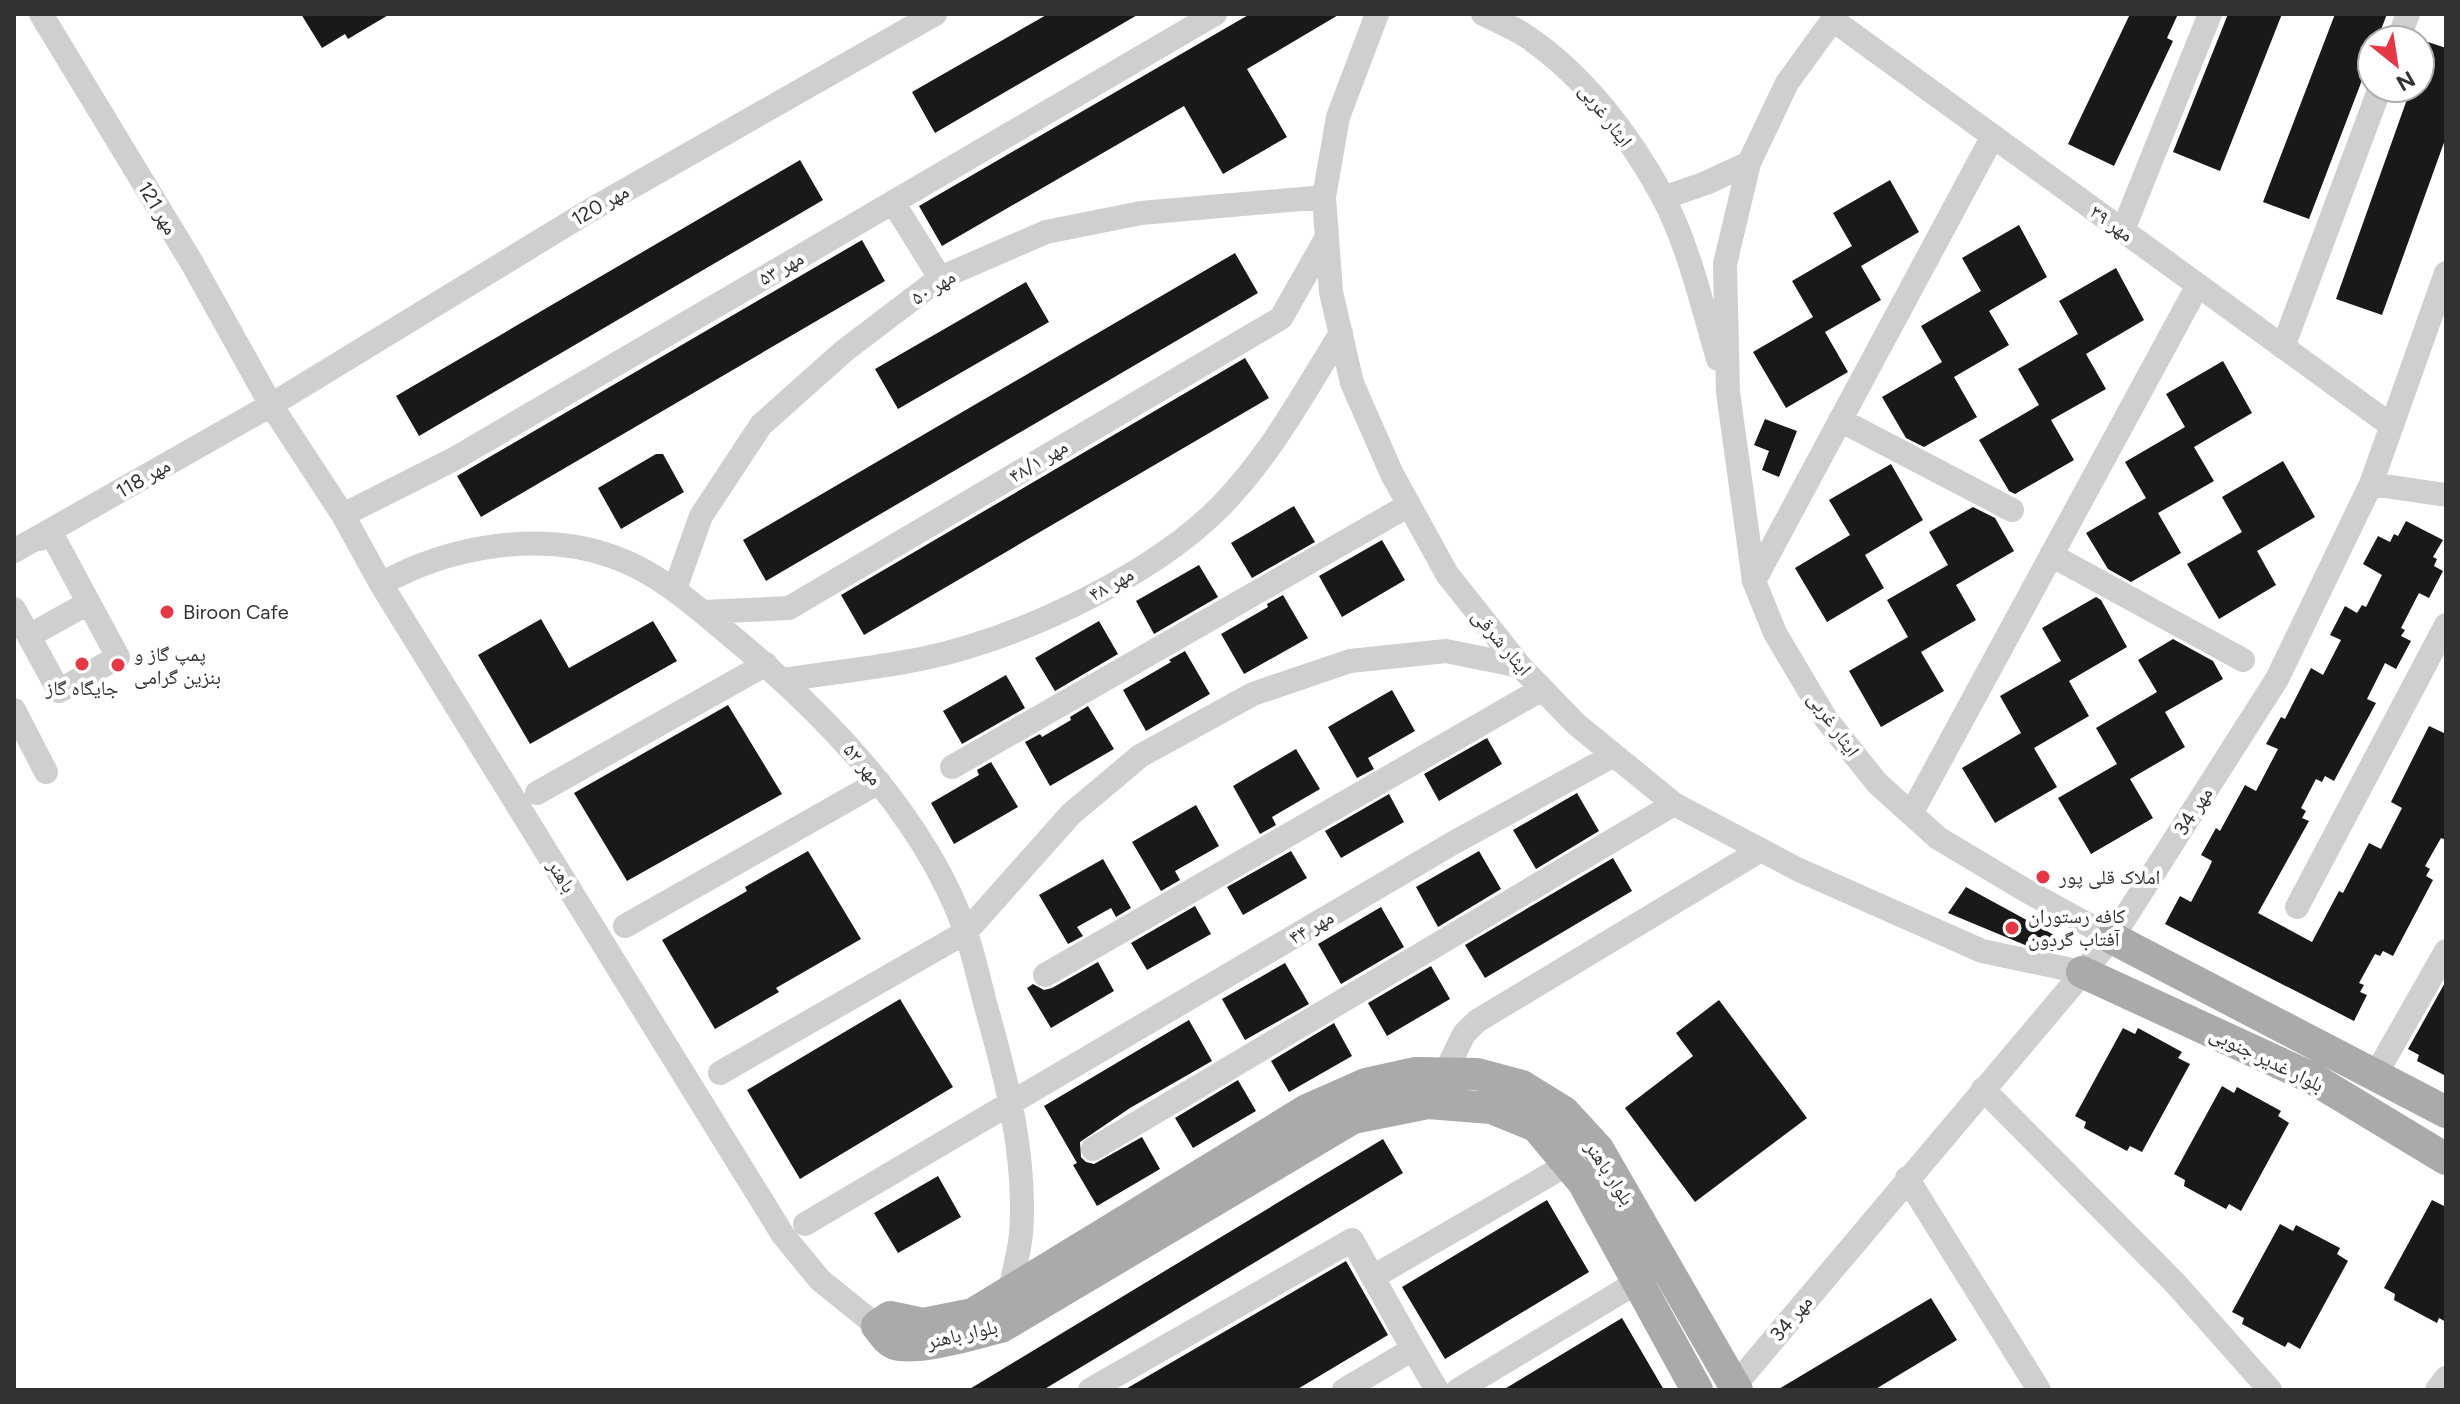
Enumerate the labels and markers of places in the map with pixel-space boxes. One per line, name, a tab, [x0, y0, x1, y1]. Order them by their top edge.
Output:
place label: Biroon Cafe	[183, 600, 289, 624]
marker: Biroon Cafe	[158, 603, 176, 621]
place label: پمپ گاز و بنزین گرامی	[134, 642, 221, 689]
marker: جایگاه گاز	[73, 655, 91, 673]
marker: پمپ گاز و بنزین گرامی	[109, 656, 127, 674]
place label: جایگاه گاز	[44, 676, 119, 700]
place label: املاک قلی پور	[2058, 865, 2160, 889]
marker: املاک قلی پور	[2034, 868, 2052, 886]
place label: کافه رستوران آفتاب گردون	[2028, 904, 2125, 951]
marker: کافه رستوران آفتاب گردون	[2003, 919, 2021, 937]

